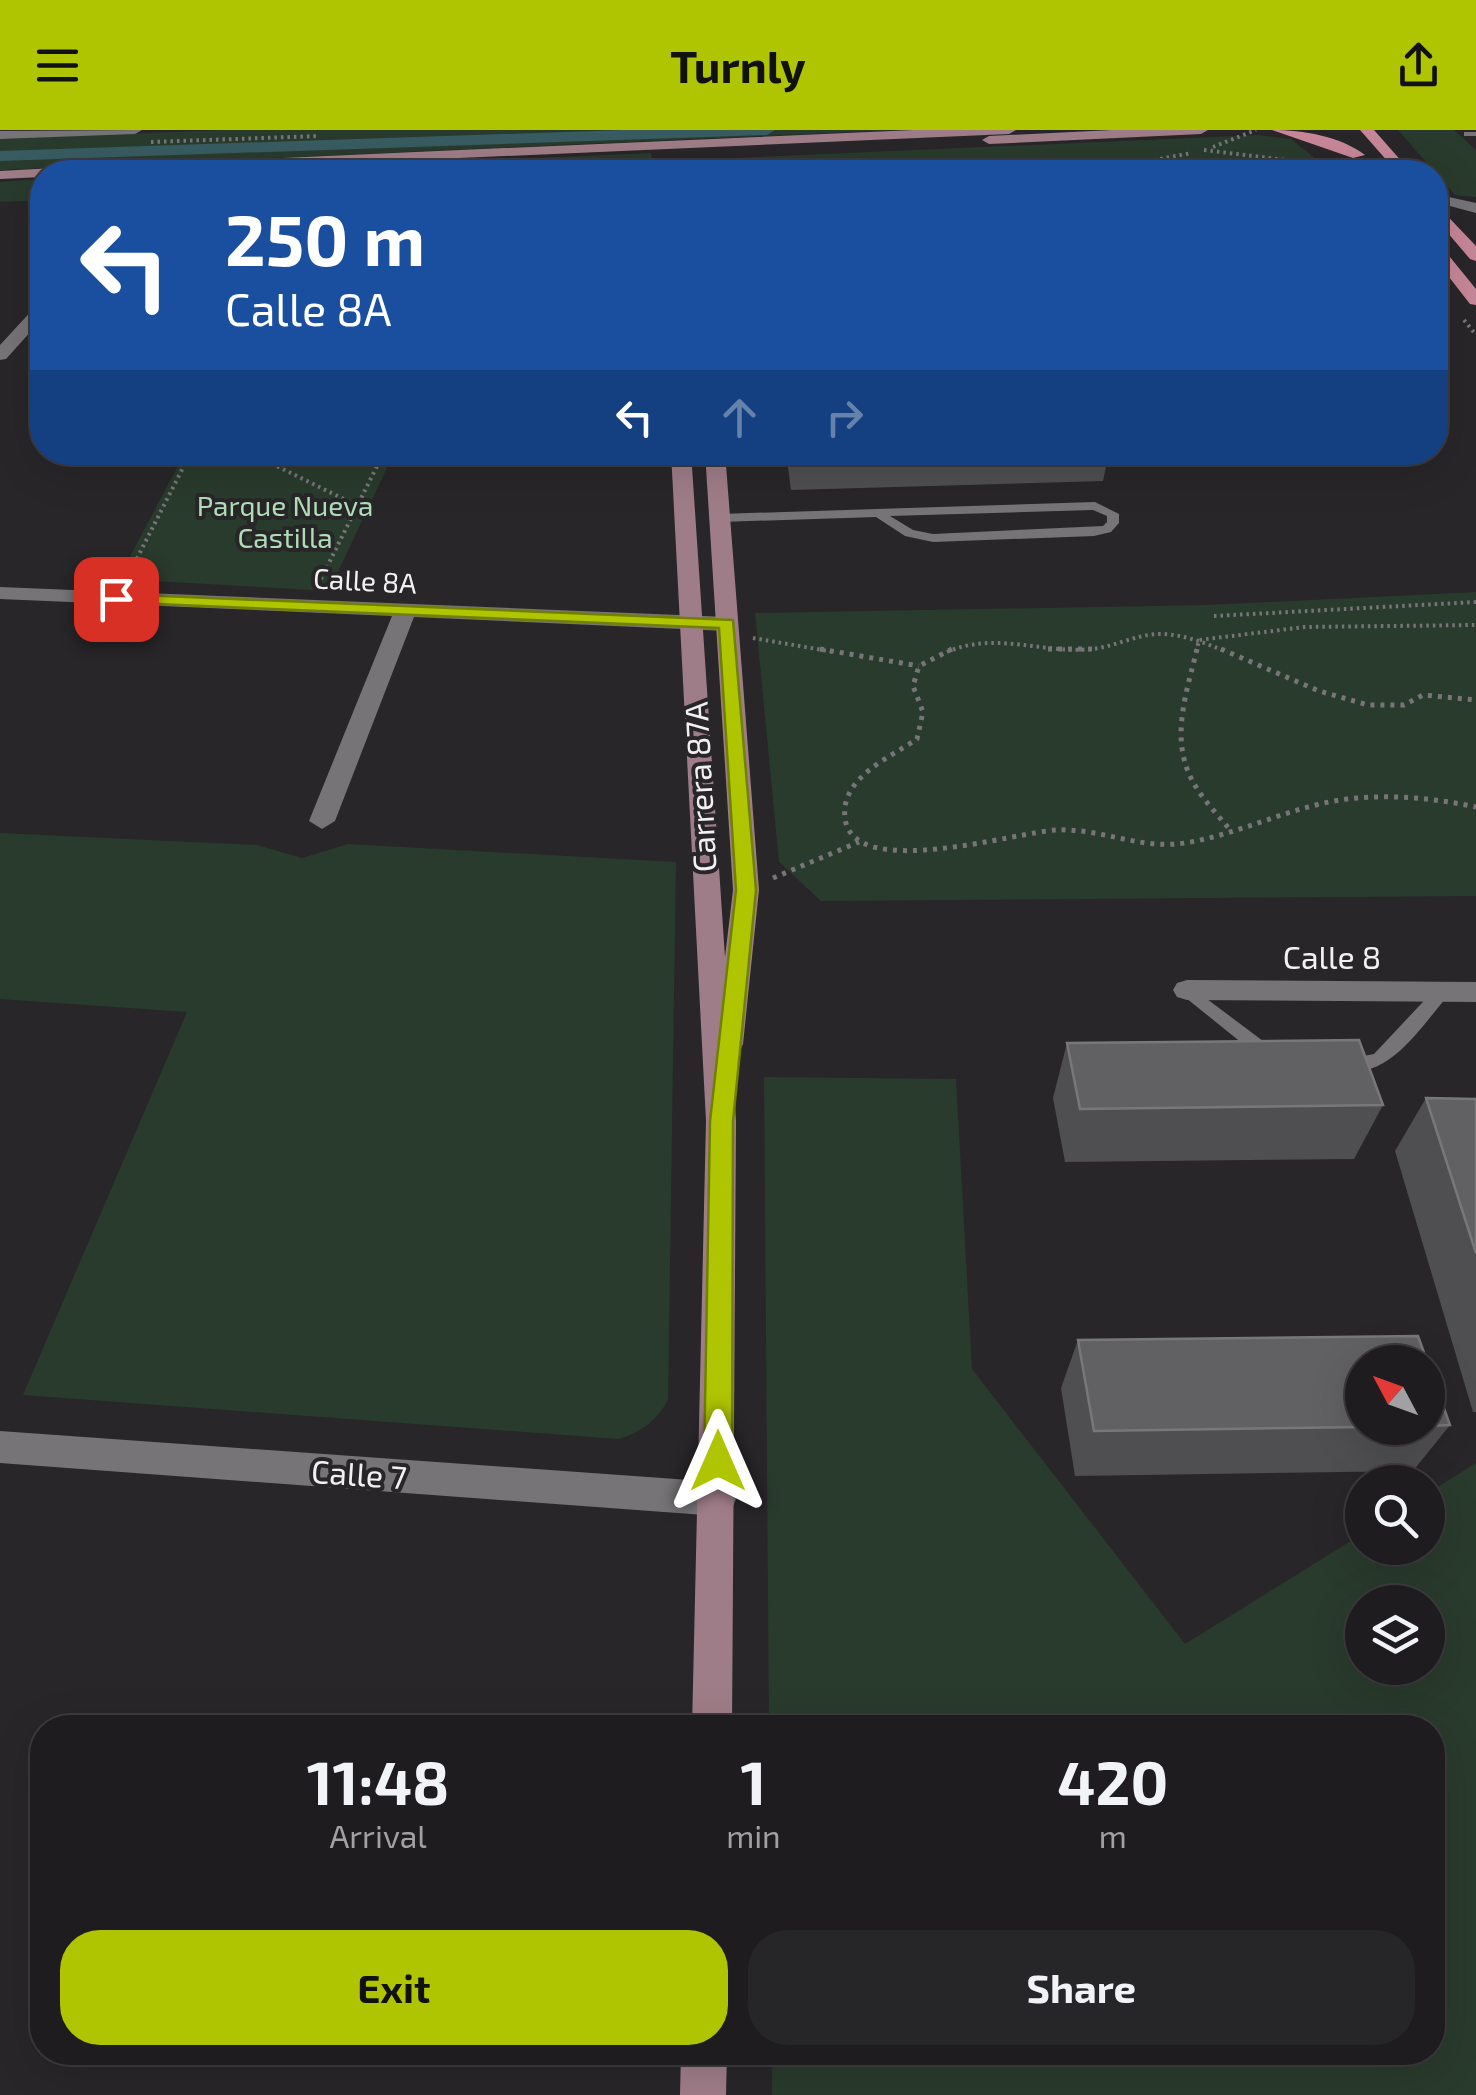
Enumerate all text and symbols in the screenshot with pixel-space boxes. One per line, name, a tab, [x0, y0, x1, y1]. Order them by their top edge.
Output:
icon: menu	[30, 38, 85, 93]
text: Turnly	[670, 38, 806, 92]
icon: share	[1391, 38, 1446, 93]
text: 250 m	[225, 196, 425, 280]
icon: left	[60, 200, 190, 330]
text: Calle 8A	[225, 281, 392, 335]
icon: left	[607, 390, 662, 445]
icon: ahead	[712, 390, 767, 445]
icon: right	[817, 390, 872, 445]
park label: Parque Nueva Castilla	[197, 488, 373, 554]
pin	[74, 557, 159, 642]
street label: Calle 8A	[312, 560, 418, 600]
icon: arrive	[89, 572, 144, 627]
street label: Carrera 87A	[676, 701, 722, 873]
street label: Calle 8	[1283, 937, 1381, 975]
north arrow	[1345, 1345, 1445, 1445]
map controls	[1345, 1345, 1445, 1685]
position arrow	[666, 1409, 770, 1513]
street label: Calle 7	[310, 1451, 408, 1495]
button: search	[1345, 1465, 1445, 1565]
button: layers	[1345, 1585, 1445, 1685]
text: 11:48	[307, 1745, 450, 1817]
text: 1	[740, 1745, 766, 1817]
text: 420	[1057, 1745, 1168, 1817]
text: Arrival	[329, 1816, 427, 1854]
text: min	[726, 1816, 781, 1854]
text: m	[1099, 1816, 1127, 1854]
button: Exit	[60, 1930, 728, 2045]
button: Share	[748, 1930, 1415, 2045]

